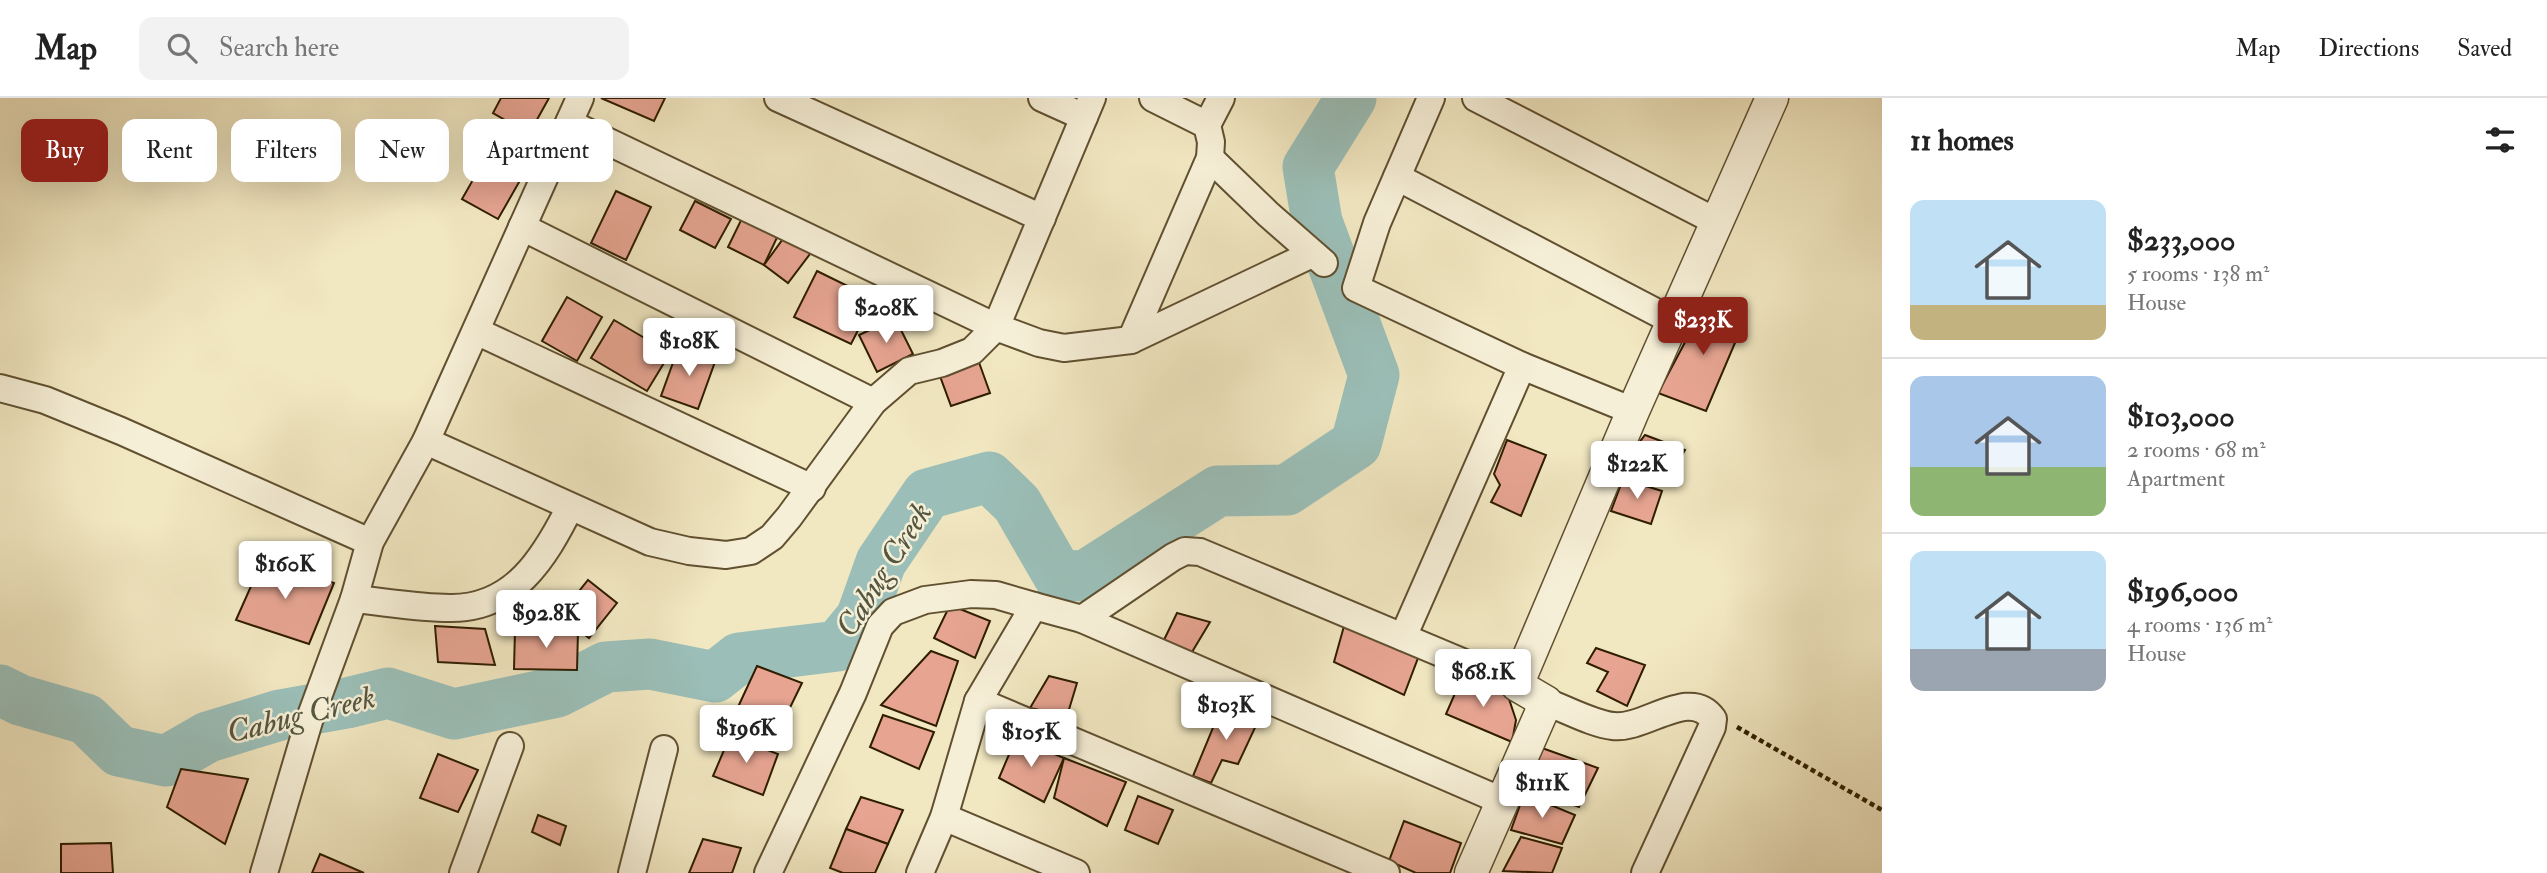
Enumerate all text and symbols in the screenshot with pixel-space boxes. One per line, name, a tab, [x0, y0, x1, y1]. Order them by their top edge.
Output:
search box	[139, 17, 629, 80]
text: Map	[35, 28, 97, 69]
icon: search	[163, 29, 201, 67]
text: Search here	[219, 32, 339, 64]
text: Map	[2235, 33, 2280, 64]
text: Directions	[2318, 33, 2419, 64]
text: Saved	[2457, 33, 2512, 64]
chip: Buy	[21, 119, 108, 182]
chip: Rent	[122, 119, 217, 182]
chip: Filters	[231, 119, 341, 182]
chip: New	[355, 119, 449, 182]
chip: Apartment	[463, 119, 613, 182]
icon: filters	[2481, 121, 2519, 159]
text: 11 homes	[1910, 122, 2014, 159]
text: $233,000	[2127, 222, 2236, 259]
icon: home	[1966, 228, 2050, 312]
text: 5 rooms · 138 m²	[2127, 259, 2270, 288]
pin: $208K	[837, 286, 935, 345]
text: House	[2127, 288, 2186, 317]
text: $208K	[854, 293, 918, 322]
pin: $233K	[1654, 298, 1752, 357]
text: $233K	[1674, 305, 1732, 334]
pin: $108K	[640, 318, 738, 378]
text: $108K	[659, 326, 719, 355]
text: $103,000	[2127, 398, 2235, 435]
icon: home	[1966, 404, 2050, 488]
text: 2 rooms · 68 m²	[2127, 435, 2266, 464]
pin: $122K	[1588, 442, 1686, 501]
text: $122K	[1607, 449, 1667, 478]
text: Apartment	[2127, 464, 2225, 493]
water label: Cabug Creek	[827, 495, 941, 645]
pin: $160K	[236, 542, 334, 601]
text: $160K	[255, 549, 315, 578]
text: $196,000	[2127, 573, 2238, 610]
icon: home	[1966, 579, 2050, 663]
pin: $92.8K	[489, 590, 603, 650]
text: $92.8K	[512, 598, 580, 627]
text: 4 rooms · 136 m²	[2127, 610, 2273, 639]
text: House	[2127, 639, 2186, 668]
pin: $68.1K	[1426, 650, 1540, 709]
text: $68.1K	[1451, 657, 1515, 686]
water label: Cabug Creek	[223, 677, 379, 753]
pin: $103K	[1177, 682, 1275, 742]
text: $103K	[1197, 690, 1255, 719]
pin: $196K	[697, 706, 795, 765]
pin: $105K	[982, 710, 1080, 769]
text: $196K	[716, 713, 776, 742]
text: $105K	[1001, 717, 1061, 746]
pin: $111K	[1493, 760, 1591, 820]
text: $111K	[1515, 768, 1569, 797]

